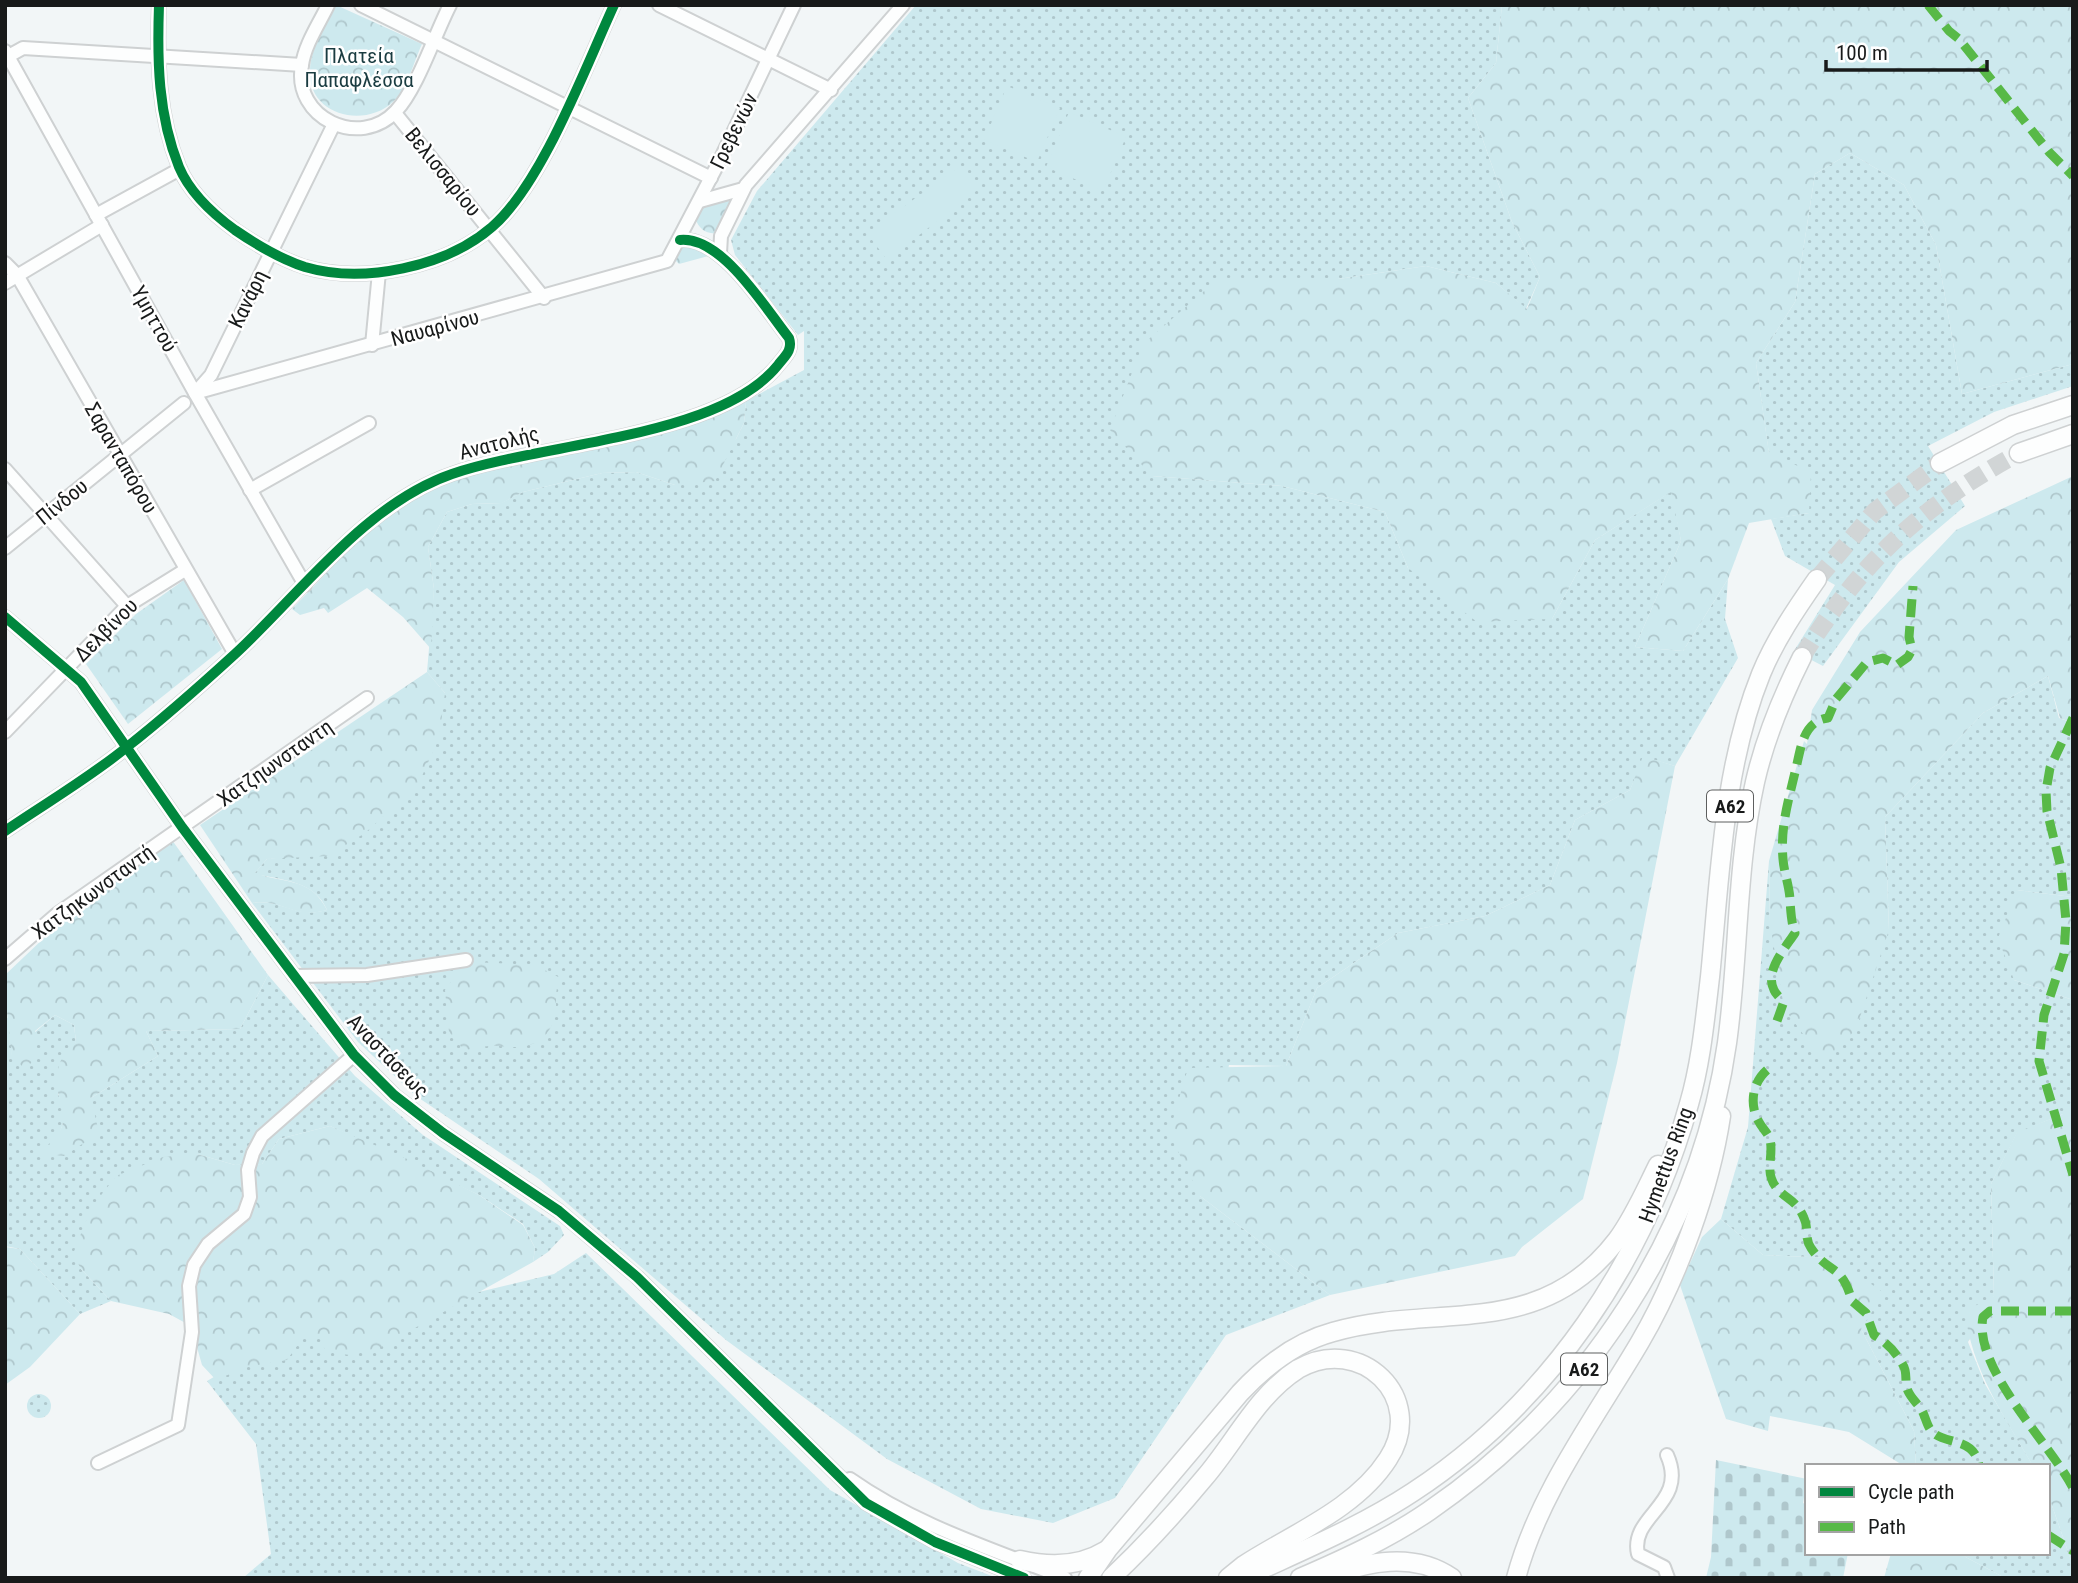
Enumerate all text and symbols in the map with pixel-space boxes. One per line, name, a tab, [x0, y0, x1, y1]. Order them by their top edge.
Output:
scale bar	[1826, 28, 1987, 72]
text: 100 m	[1836, 41, 1888, 65]
park label: Πλατεία Παπαφλέσσα	[304, 44, 414, 92]
street label: Γρεβενών	[705, 89, 763, 173]
street label: Βελισσαρίου	[400, 123, 486, 221]
street label: Κανάρη	[224, 266, 272, 332]
street label: Υμηττού	[126, 282, 182, 356]
street label: Ναυαρίνου	[388, 305, 482, 351]
street label: Σαρανταπόρου	[80, 399, 162, 517]
street label: Ανατολής	[457, 422, 541, 464]
street label: Πίνδου	[31, 474, 93, 530]
street label: Δελβίνου	[69, 593, 143, 667]
street label: Χατζηωνσταντη	[213, 715, 337, 811]
road number: Α62	[1707, 790, 1753, 821]
street label: Χατζηκωνσταντή	[27, 840, 159, 944]
street label: Αναστάσεως	[342, 1009, 434, 1103]
street label: Hymettus Ring	[1634, 1104, 1698, 1226]
road number: Α62	[1561, 1354, 1607, 1385]
legend	[1805, 1464, 2050, 1555]
text: Cycle path	[1868, 1480, 1954, 1504]
text: Path	[1868, 1515, 1906, 1539]

